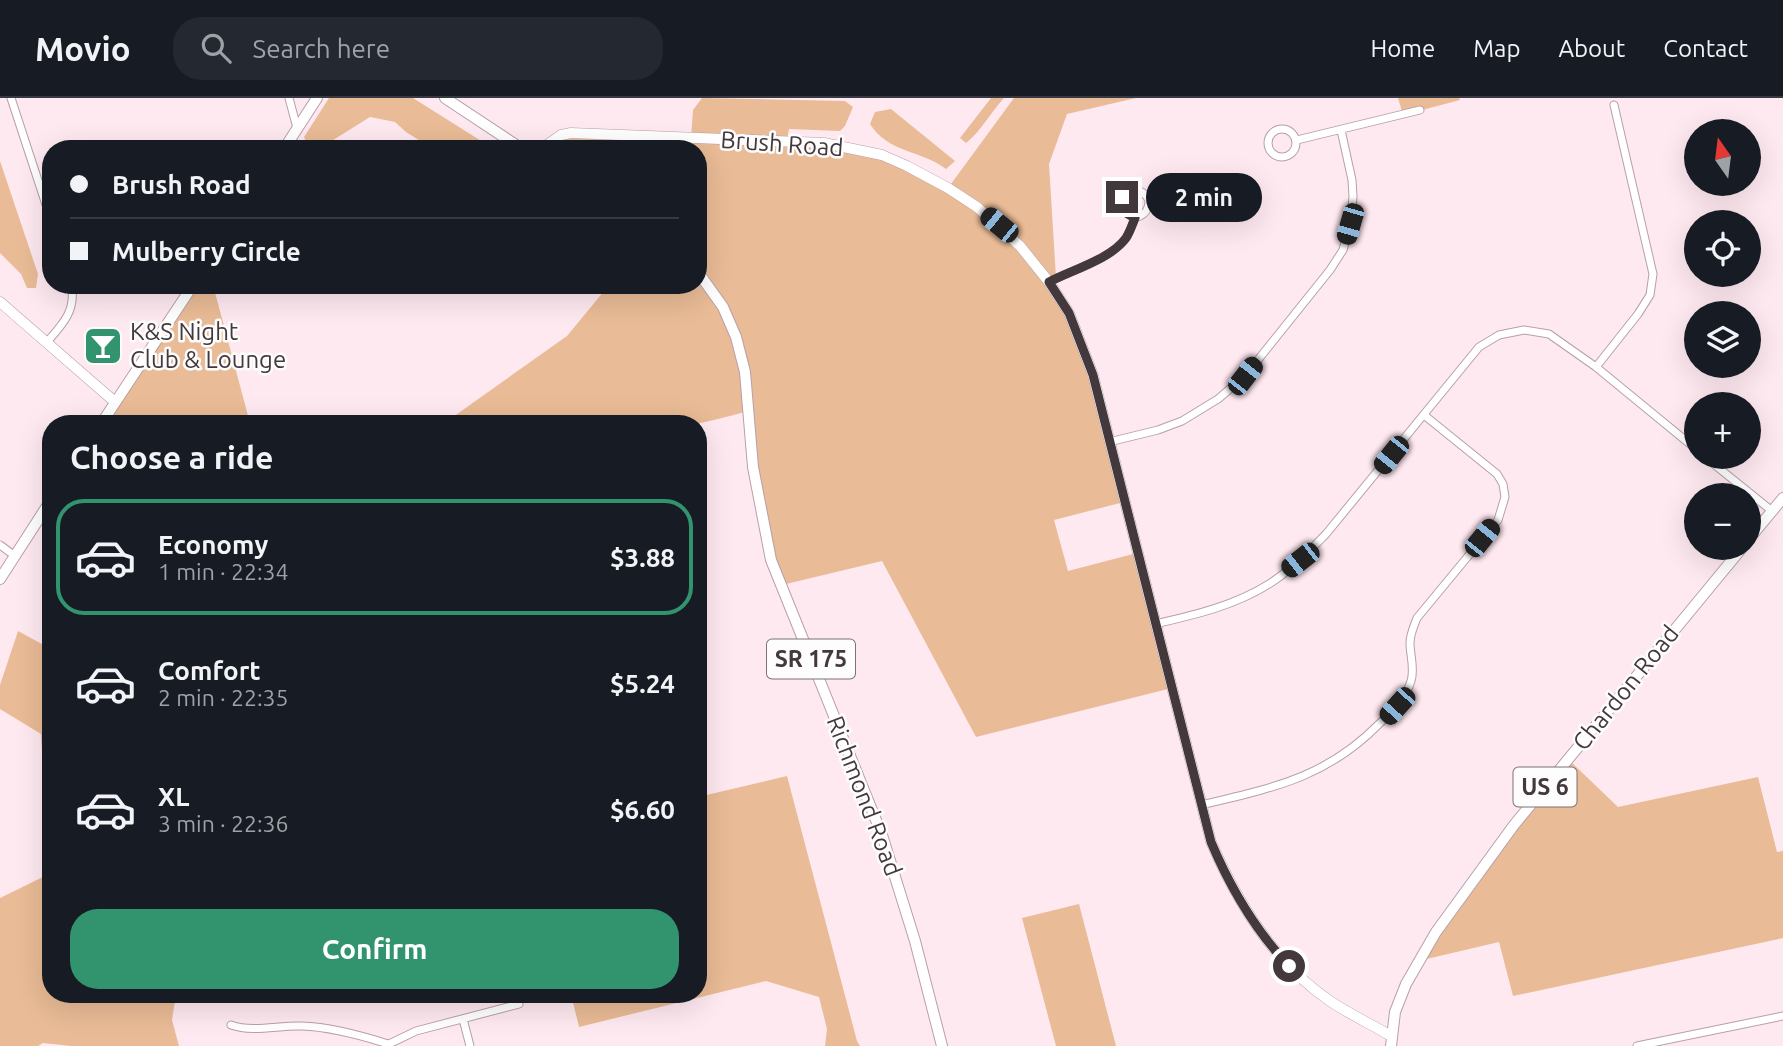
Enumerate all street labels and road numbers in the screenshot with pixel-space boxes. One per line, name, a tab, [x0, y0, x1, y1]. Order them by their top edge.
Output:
street label: Brush Road	[720, 126, 844, 161]
street label: Chardon Road	[1567, 620, 1684, 755]
road number: SR 175	[767, 639, 855, 678]
street label: Richmond Road	[822, 712, 907, 880]
road number: US 6	[1514, 768, 1576, 806]

